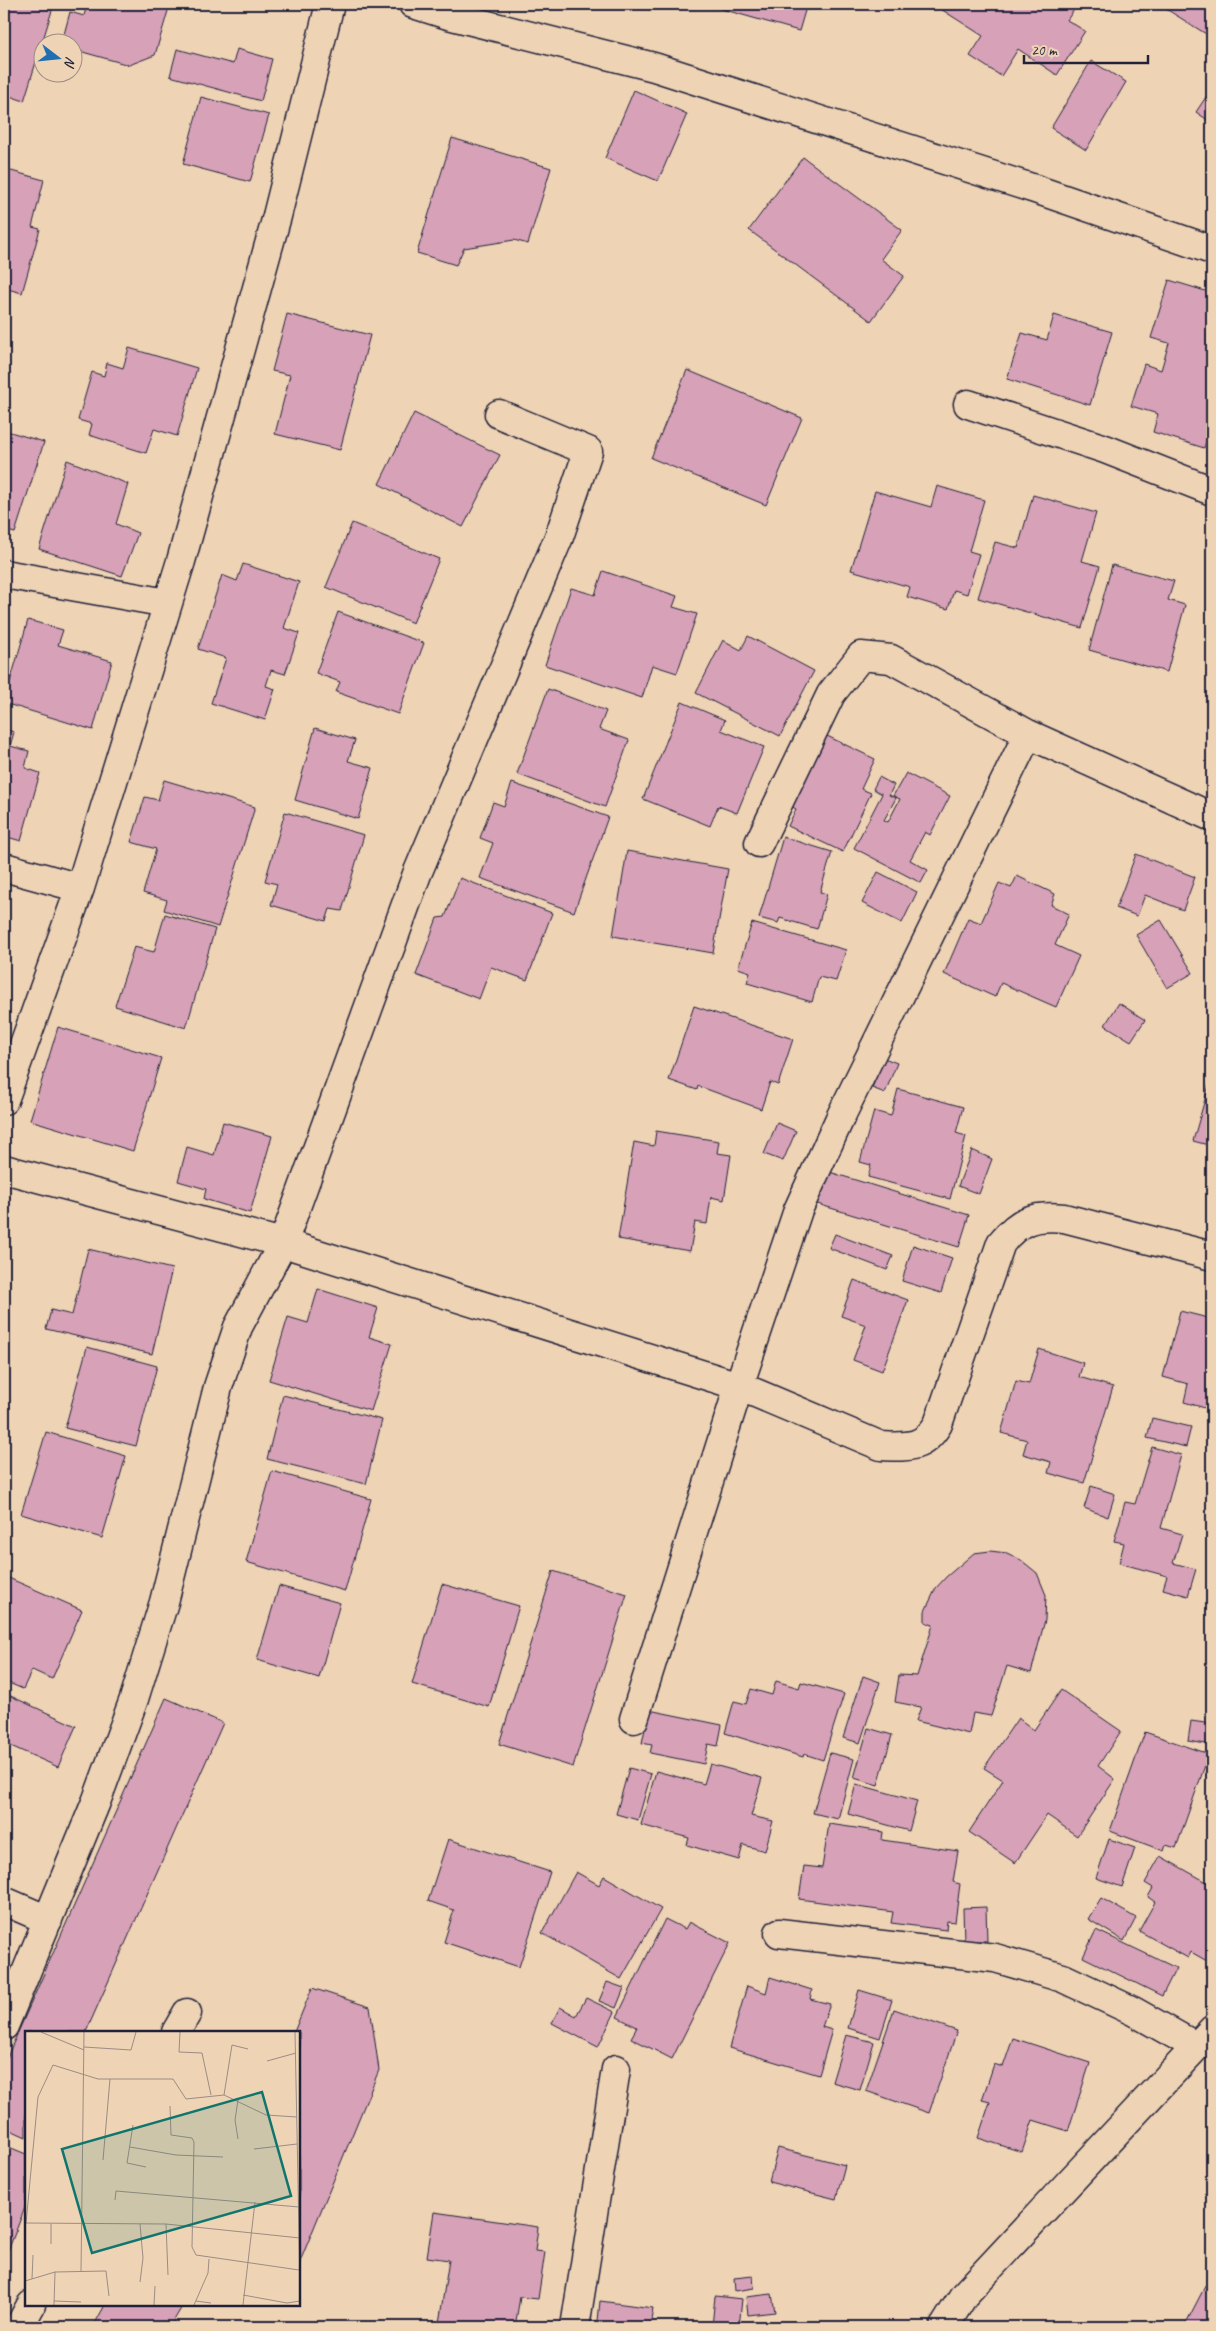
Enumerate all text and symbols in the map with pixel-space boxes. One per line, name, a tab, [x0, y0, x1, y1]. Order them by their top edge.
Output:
north arrow	[32, 32, 82, 82]
scale bar	[1024, 32, 1147, 64]
text: 20 m	[1031, 41, 1058, 60]
text: N	[60, 55, 79, 70]
inset map	[25, 2031, 300, 2306]

